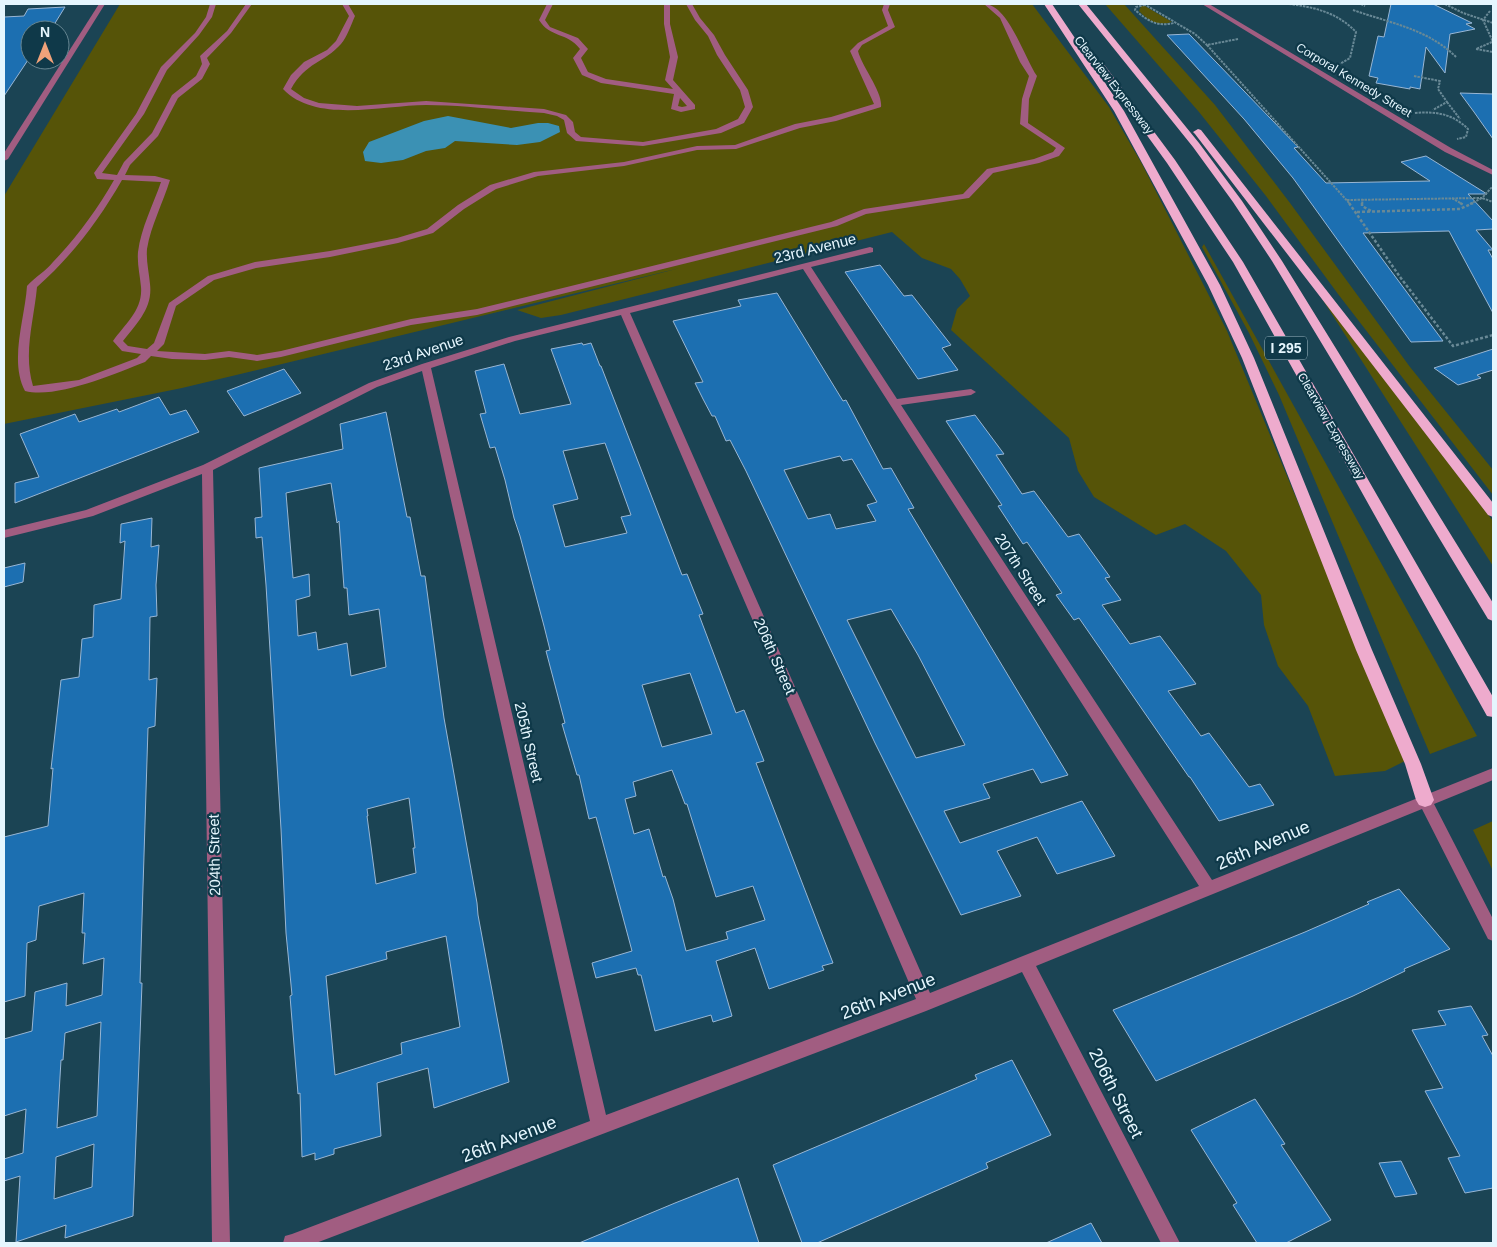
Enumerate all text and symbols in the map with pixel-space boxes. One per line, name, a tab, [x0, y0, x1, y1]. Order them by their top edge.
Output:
north arrow	[20, 20, 70, 70]
text: N	[40, 24, 50, 40]
street label: Clearview Expressway	[1071, 33, 1157, 137]
street label: Corporal Kennedy Street	[1294, 40, 1415, 120]
street label: 23rd Avenue	[772, 230, 858, 266]
street label: 23rd Avenue	[381, 330, 465, 374]
road number: I 295	[1265, 336, 1307, 359]
street label: Clearview Expressway	[1295, 370, 1367, 482]
street label: 207th Street	[992, 530, 1051, 609]
street label: 206th Street	[751, 615, 800, 698]
street label: 205th Street	[512, 700, 547, 785]
street label: 204th Street	[205, 813, 223, 896]
street label: 26th Avenue	[1213, 816, 1313, 874]
street label: 26th Avenue	[838, 969, 938, 1023]
street label: 206th Street	[1085, 1045, 1147, 1141]
street label: 26th Avenue	[459, 1112, 559, 1166]

